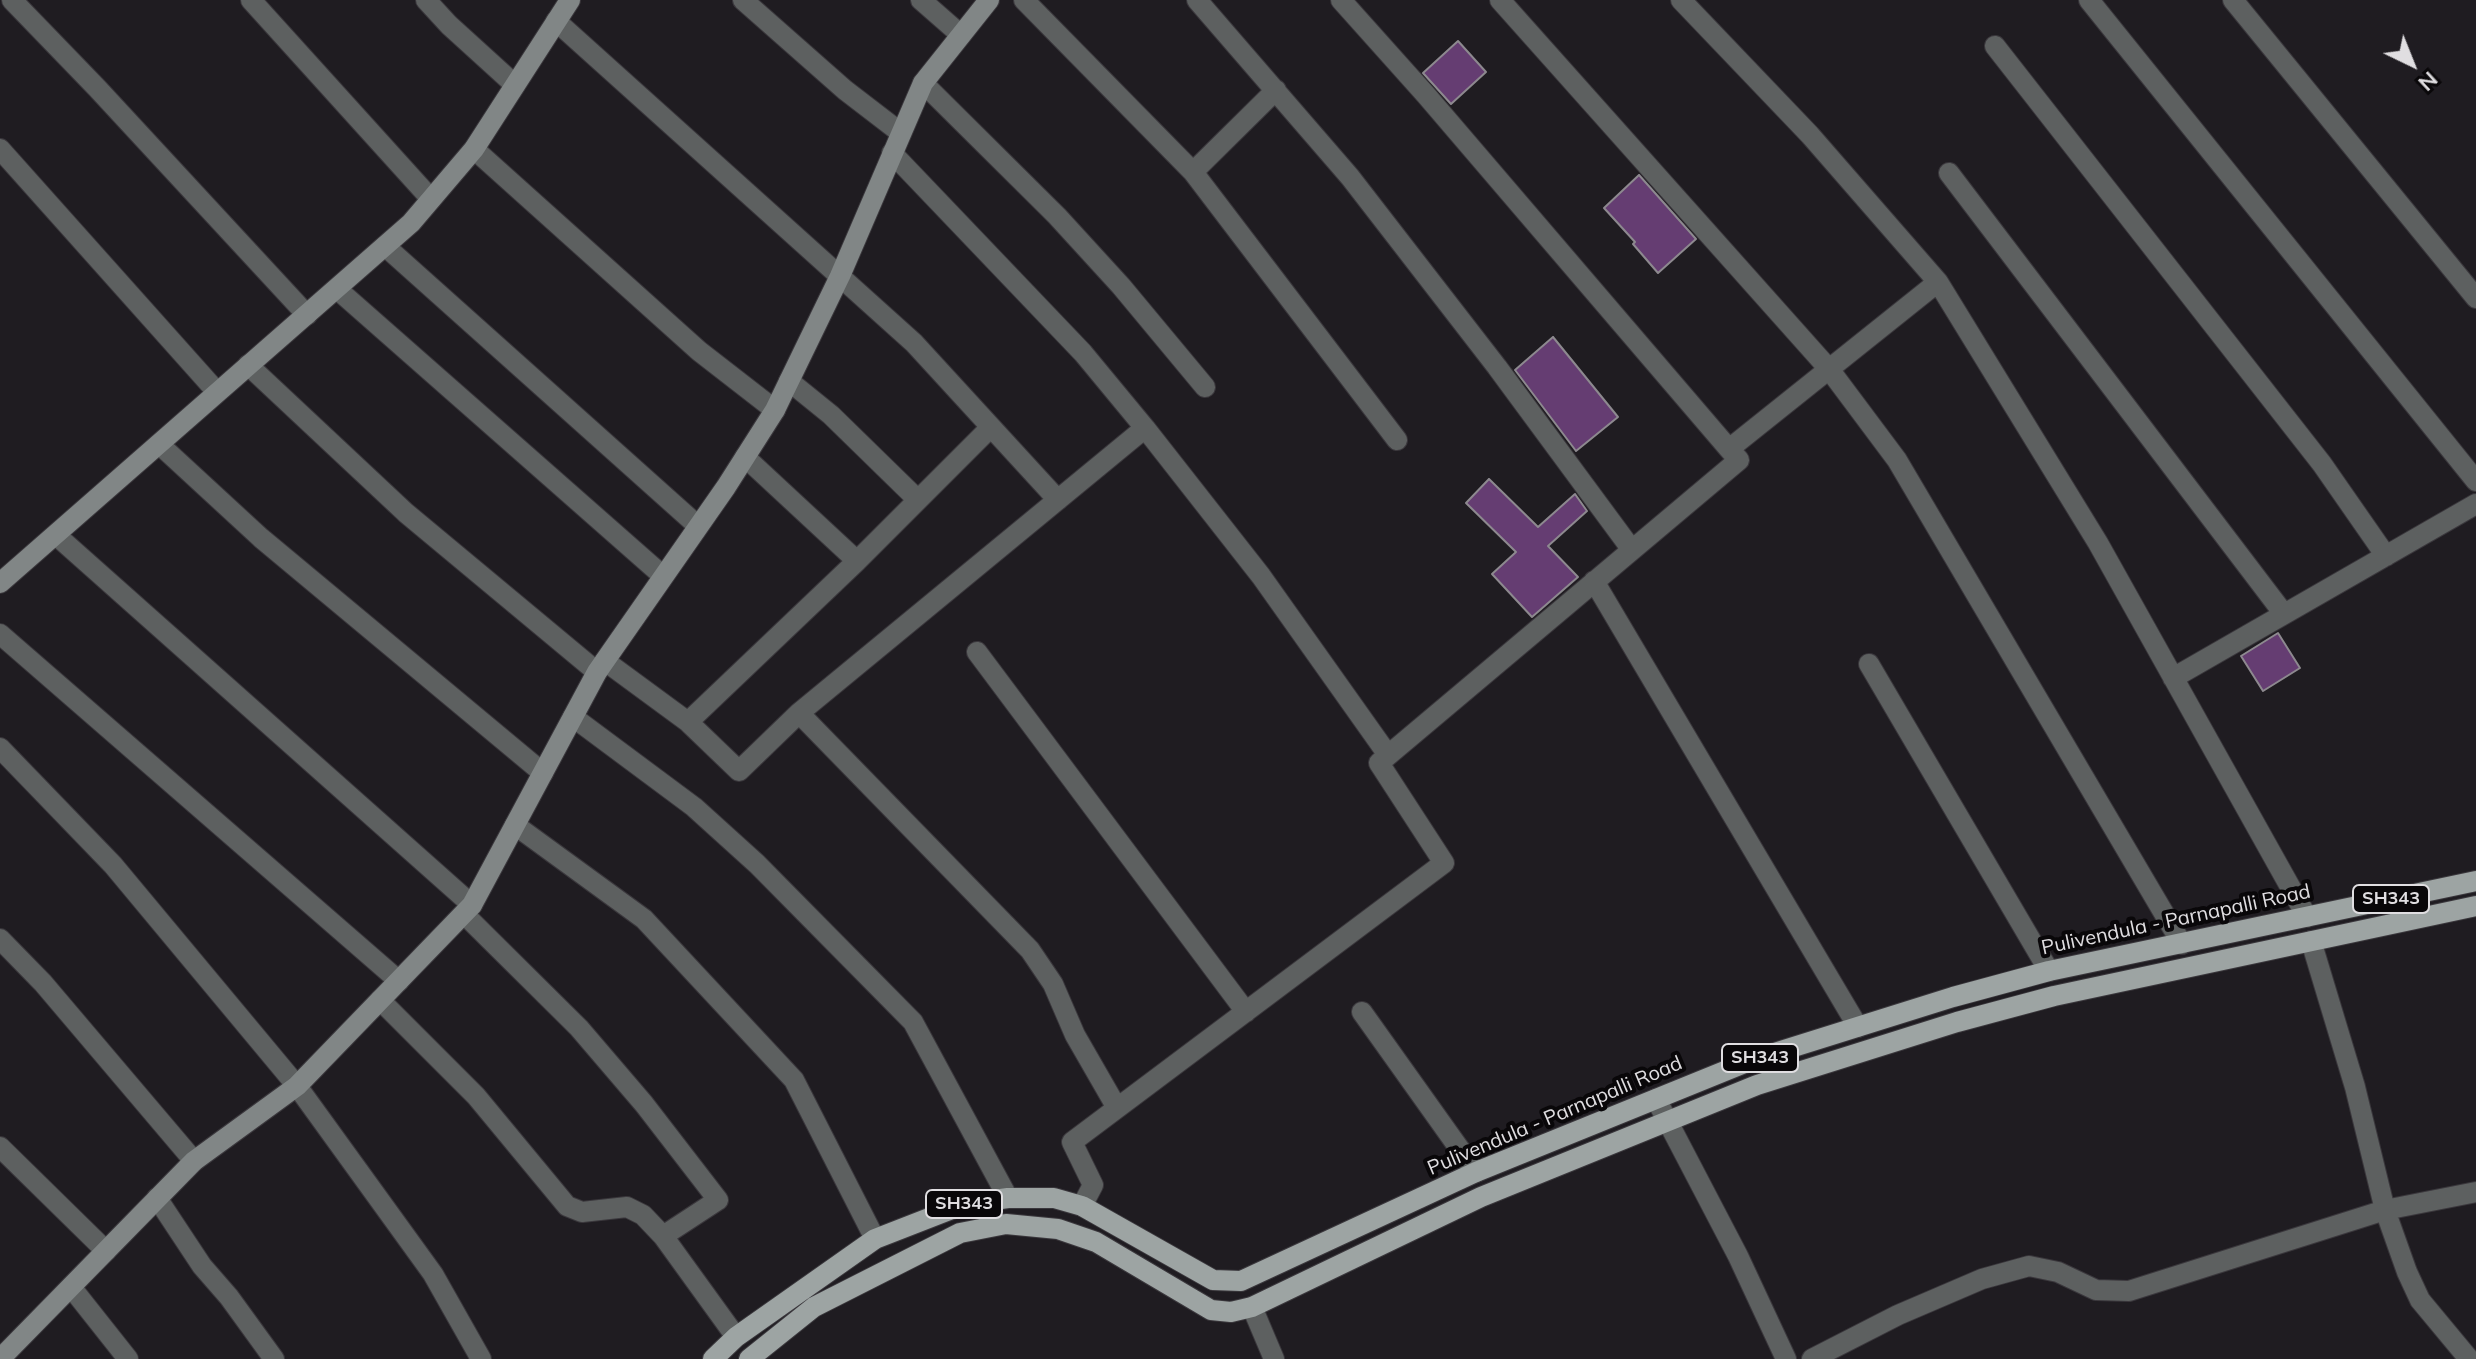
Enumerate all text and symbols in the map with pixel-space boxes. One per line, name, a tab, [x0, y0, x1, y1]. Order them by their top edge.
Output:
north arrow	[2372, 24, 2452, 104]
text: N	[2413, 66, 2444, 97]
street label: Pulivendula - Parnapalli Road	[2039, 880, 2313, 960]
road number: SH343	[2353, 885, 2429, 913]
road number: SH343	[1722, 1044, 1798, 1072]
street label: Pulivendula - Parnapalli Road	[1424, 1051, 1686, 1181]
road number: SH343	[926, 1190, 1002, 1218]

